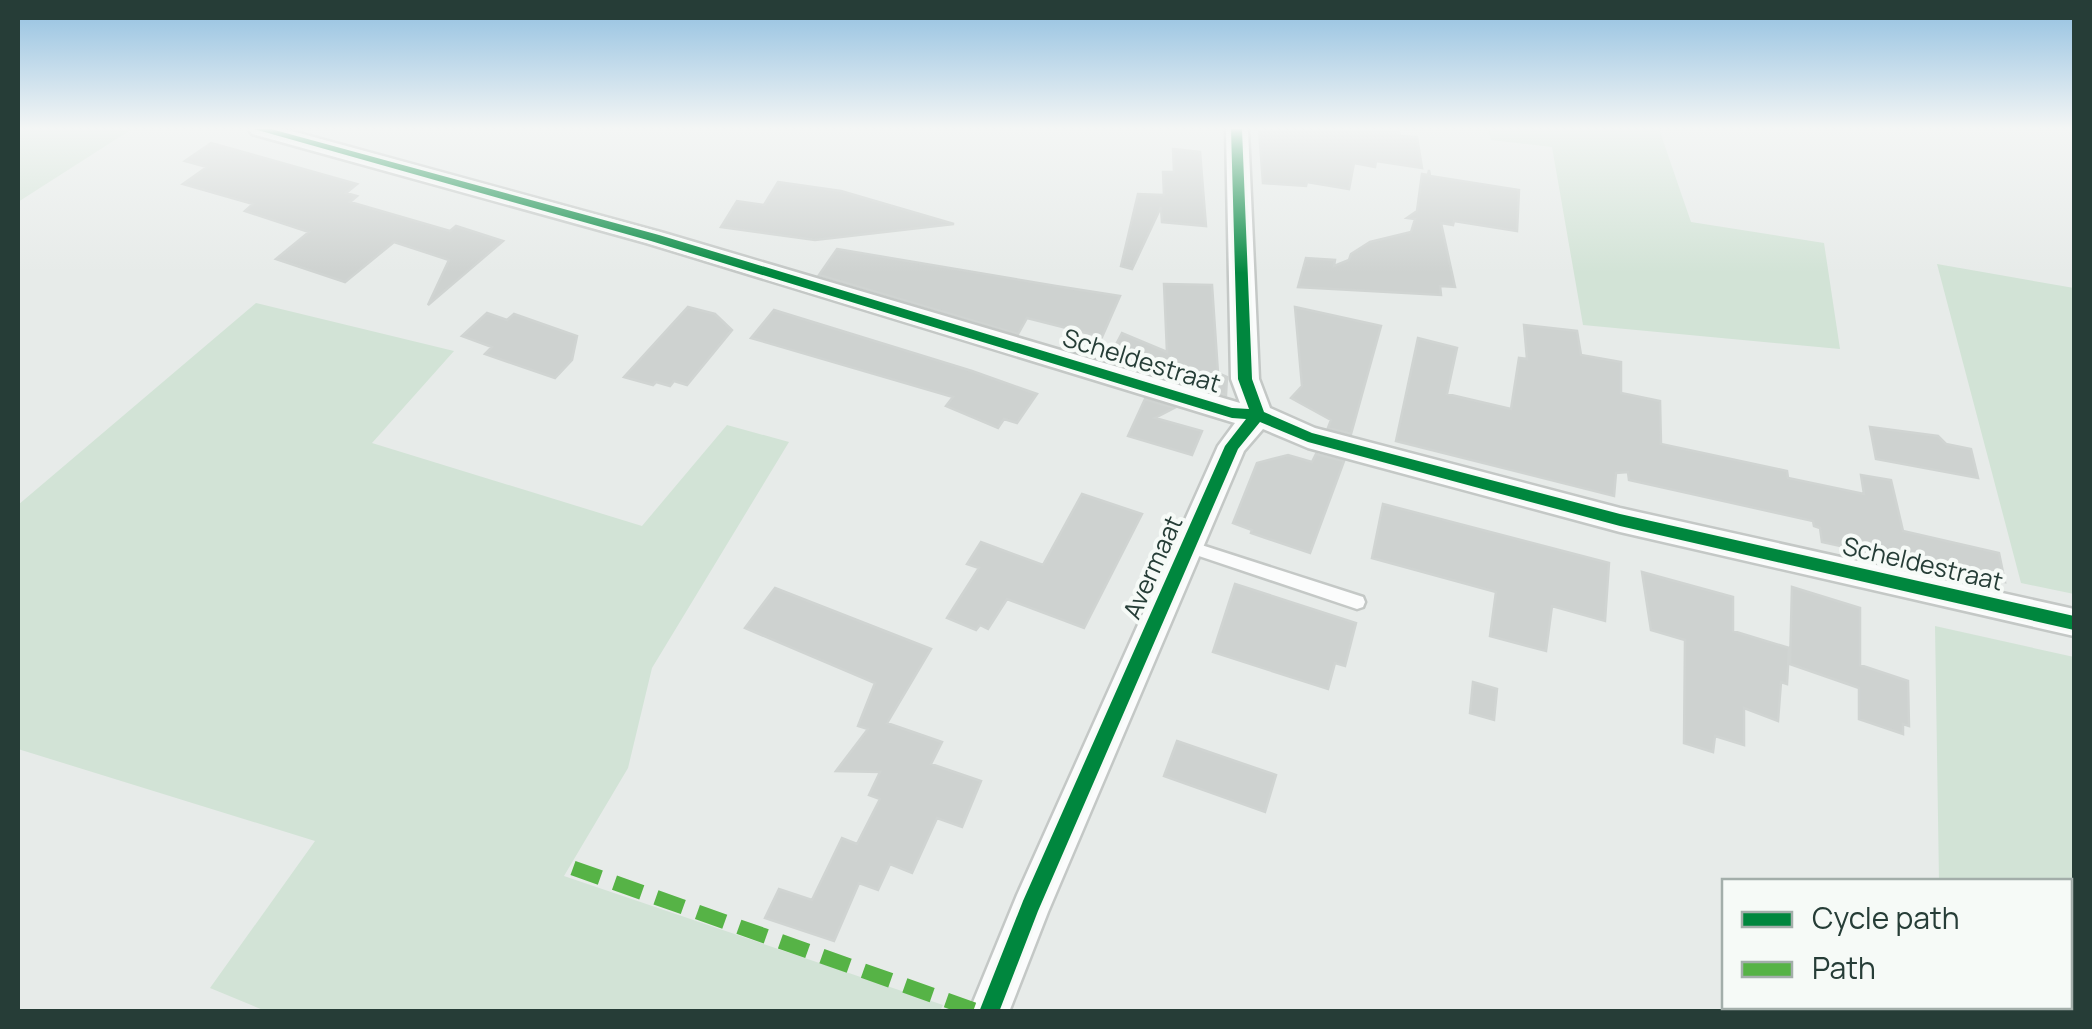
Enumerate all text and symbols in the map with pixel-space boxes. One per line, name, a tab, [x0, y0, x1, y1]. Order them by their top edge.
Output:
street label: Scheldestraat	[1059, 319, 1225, 401]
street label: Avermaat	[1114, 510, 1190, 624]
street label: Scheldestraat	[1839, 528, 2007, 598]
legend	[1722, 879, 2072, 1009]
text: Cycle path	[1812, 897, 1960, 938]
text: Path	[1812, 947, 1876, 988]

